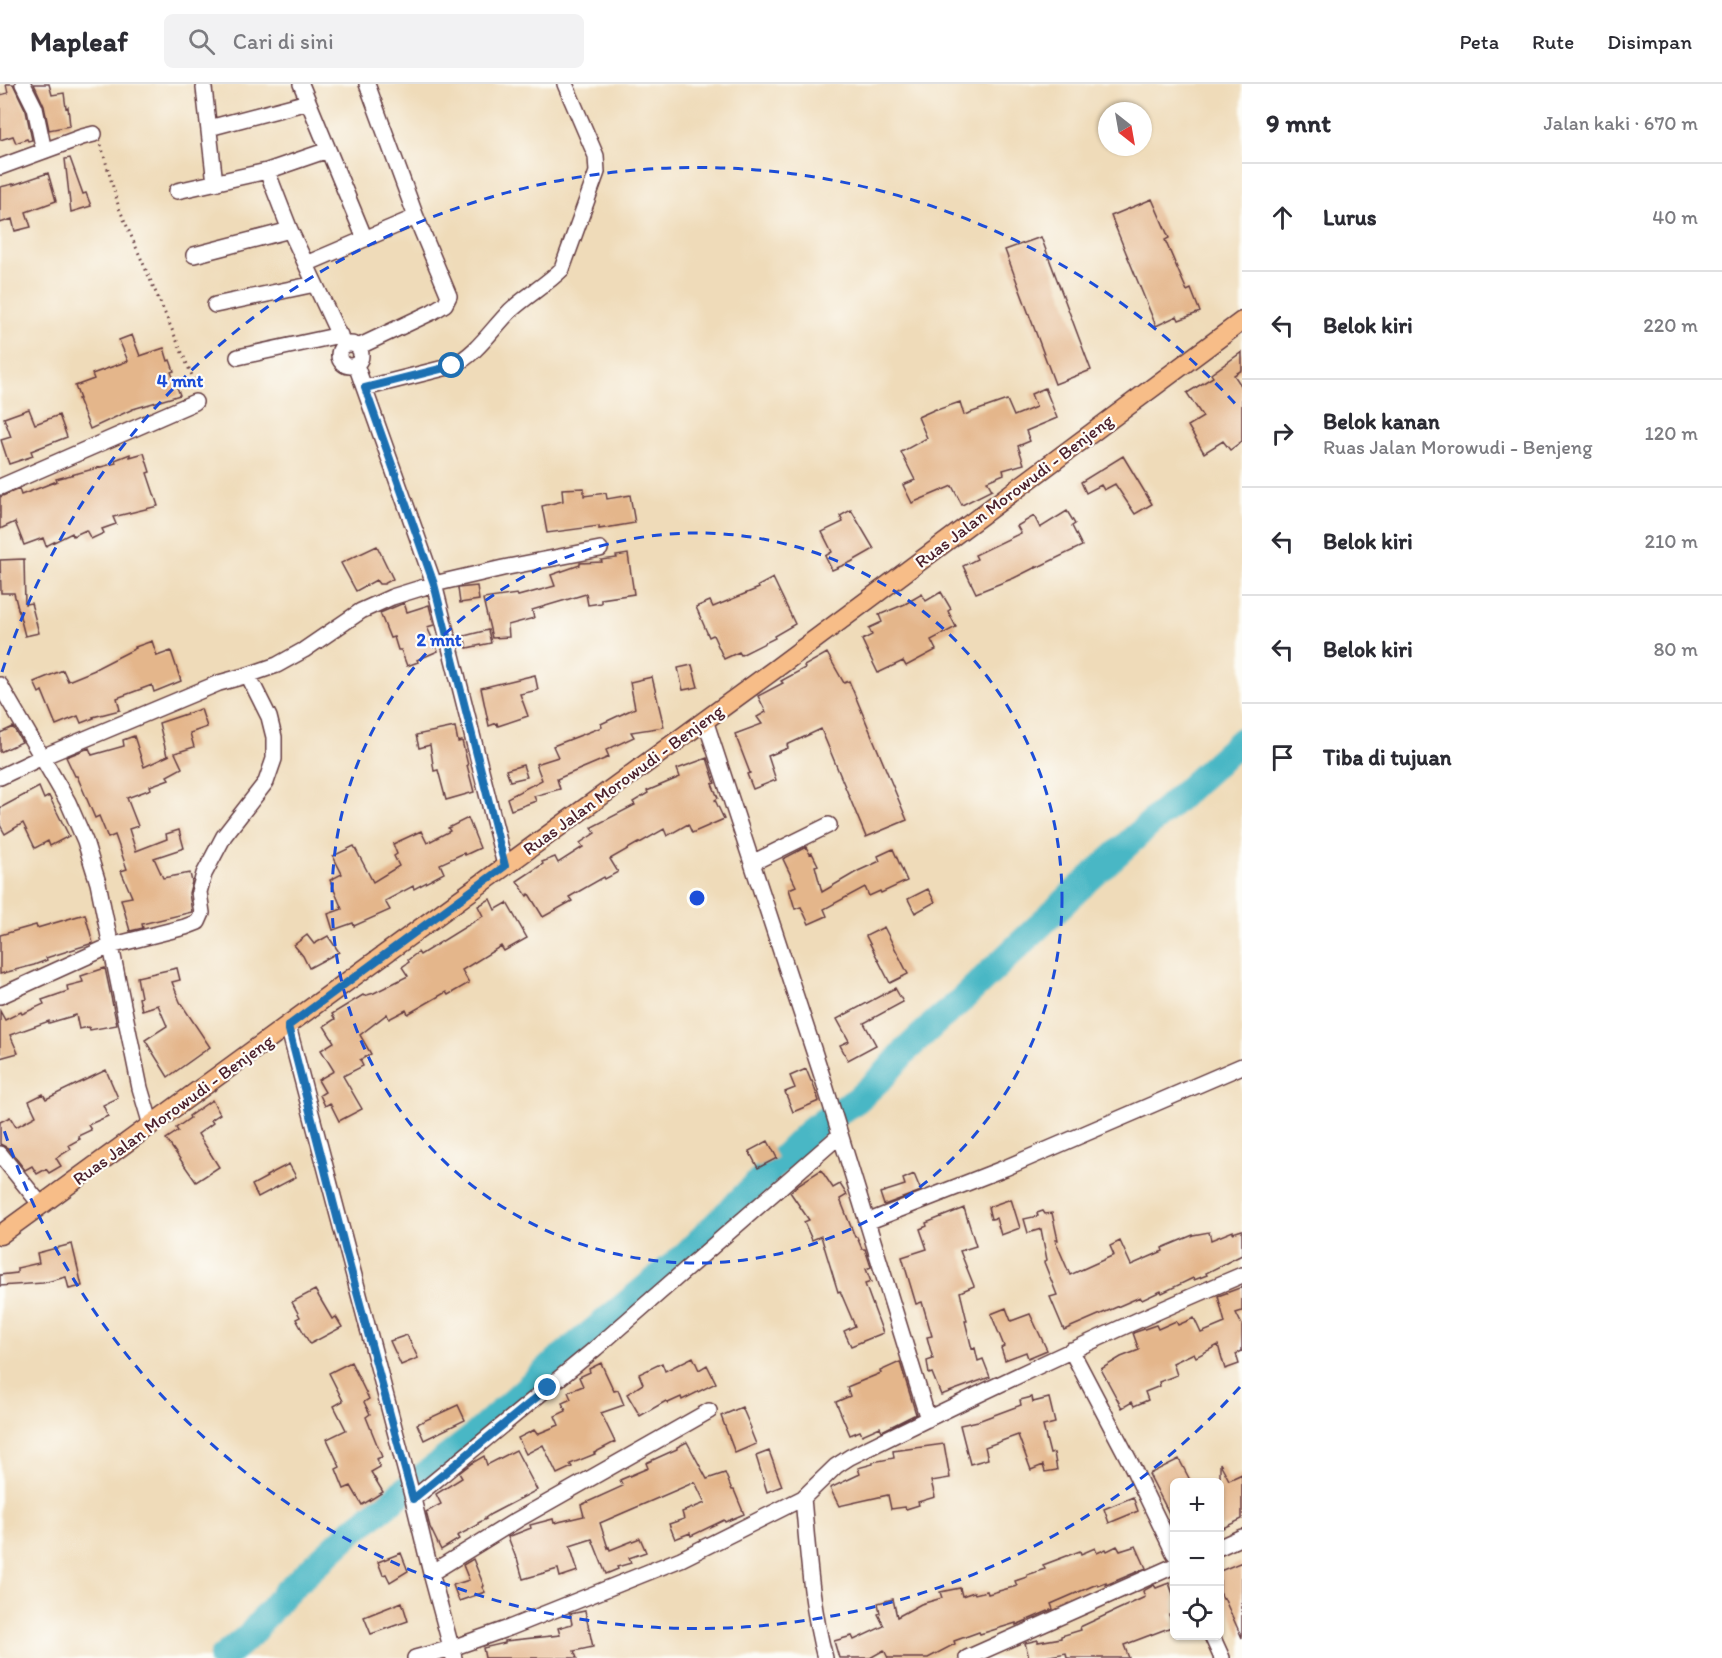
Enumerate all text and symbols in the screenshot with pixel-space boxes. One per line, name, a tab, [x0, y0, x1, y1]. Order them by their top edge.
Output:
search box	[164, 14, 584, 68]
text: Mapleaf	[30, 24, 128, 58]
icon: search	[185, 25, 218, 58]
text: Cari di sini	[233, 28, 334, 55]
text: Peta	[1459, 29, 1499, 54]
text: Rute	[1532, 29, 1574, 54]
text: Disimpan	[1607, 29, 1692, 54]
north arrow	[1098, 102, 1152, 156]
text: 9 mnt	[1266, 107, 1331, 139]
text: Jalan kaki · 670 m	[1543, 111, 1698, 135]
icon: ahead	[1266, 201, 1299, 234]
text: Lurus	[1323, 204, 1377, 231]
text: 40 m	[1652, 205, 1698, 229]
icon: left	[1266, 309, 1299, 342]
text: Belok kiri	[1323, 312, 1413, 339]
text: 220 m	[1643, 313, 1698, 337]
route start	[438, 352, 464, 378]
text: 4 mnt	[157, 370, 203, 392]
text: Belok kanan	[1323, 408, 1440, 435]
street label: Ruas Jalan Morowudi - Benjeng	[911, 409, 1118, 573]
icon: right	[1266, 417, 1299, 450]
text: 120 m	[1645, 421, 1698, 445]
text: Ruas Jalan Morowudi - Benjeng	[1323, 435, 1592, 459]
icon: left	[1266, 525, 1299, 558]
text: Belok kiri	[1323, 528, 1413, 555]
text: 210 m	[1645, 529, 1698, 553]
text: 2 mnt	[416, 629, 462, 651]
icon: left	[1266, 633, 1299, 666]
text: Belok kiri	[1323, 636, 1413, 663]
text: 80 m	[1653, 637, 1698, 661]
street label: Ruas Jalan Morowudi - Benjeng	[518, 699, 728, 860]
icon: arrive	[1266, 741, 1299, 774]
text: Tiba di tujuan	[1323, 744, 1452, 771]
centre of rings	[687, 888, 707, 908]
street label: Ruas Jalan Morowudi - Benjeng	[68, 1029, 278, 1190]
route end	[534, 1374, 560, 1400]
map controls	[1170, 1478, 1224, 1640]
button: +	[1170, 1478, 1224, 1532]
button: −	[1170, 1532, 1224, 1586]
button: locate	[1170, 1586, 1224, 1640]

